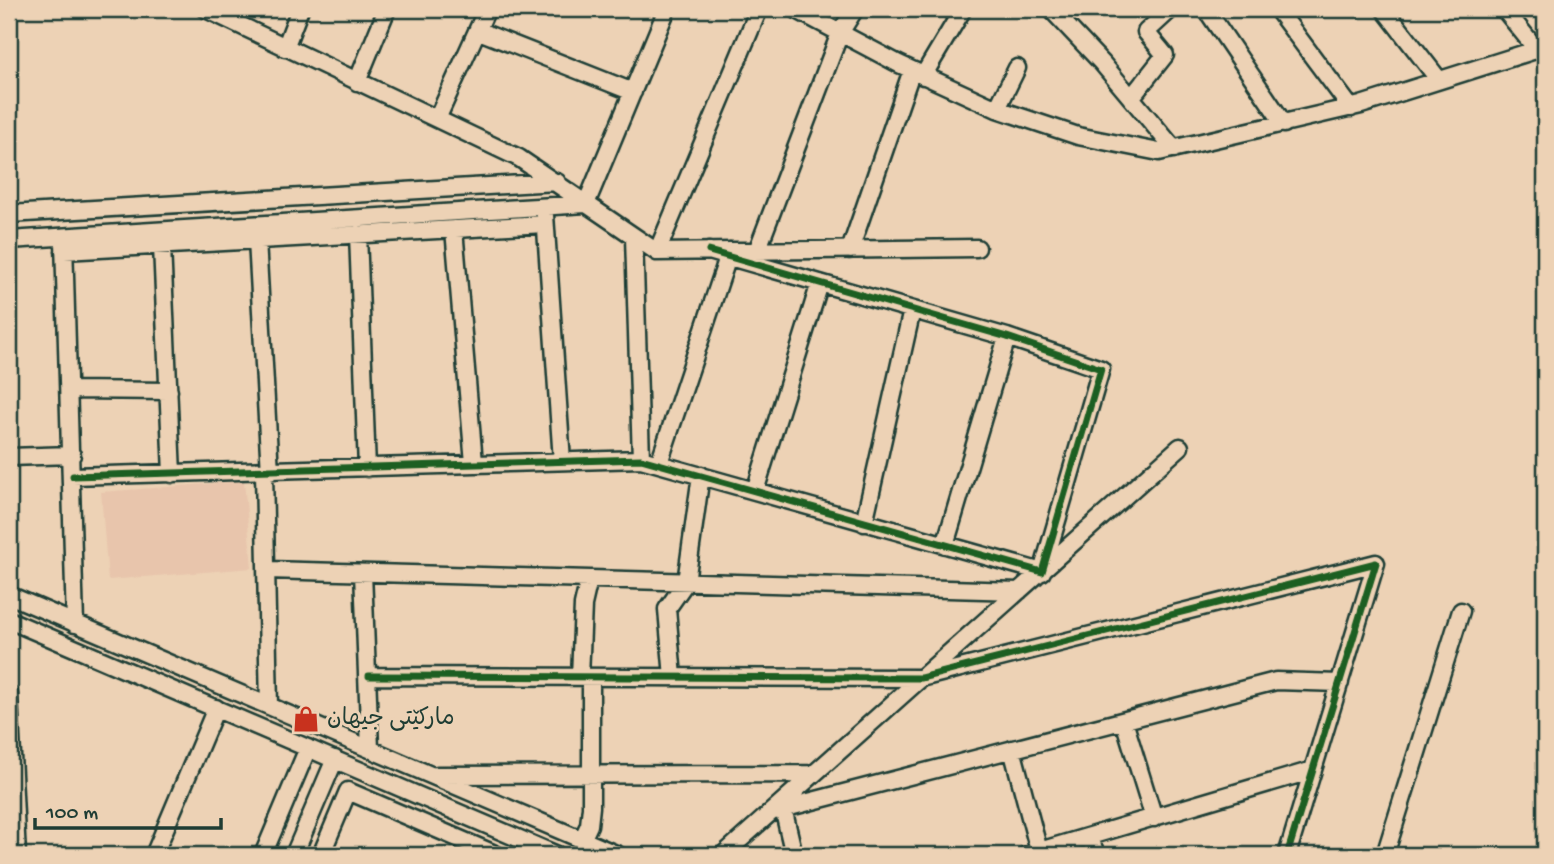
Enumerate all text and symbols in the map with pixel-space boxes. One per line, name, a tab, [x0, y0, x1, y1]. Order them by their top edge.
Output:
shop icon: مارکێتی جیهان	[291, 704, 321, 734]
place label: مارکێتی جیهان	[327, 706, 455, 733]
scale bar	[35, 787, 220, 831]
text: 100 m	[45, 802, 98, 827]

